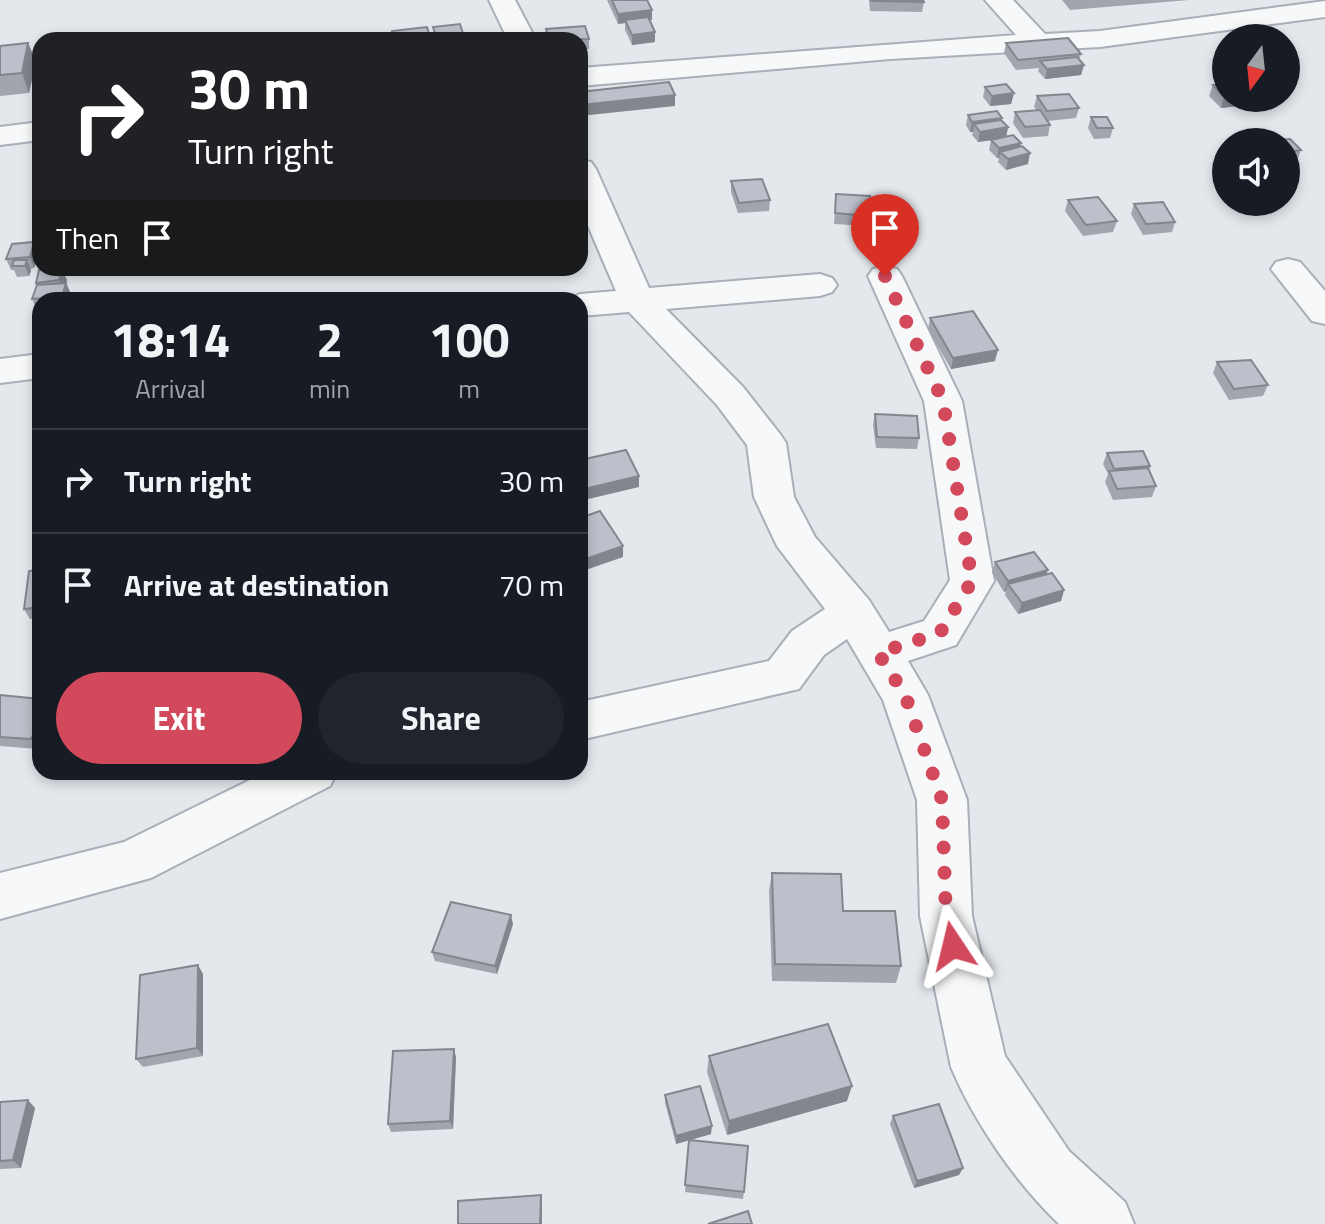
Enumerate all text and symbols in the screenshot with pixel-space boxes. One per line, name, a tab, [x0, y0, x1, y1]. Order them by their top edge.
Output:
north arrow	[1212, 24, 1300, 112]
map controls	[1212, 24, 1300, 216]
text: 30 m	[188, 46, 310, 131]
icon: right	[56, 64, 160, 168]
text: Turn right	[188, 123, 333, 178]
button: sound	[1212, 128, 1300, 216]
pin	[851, 194, 919, 276]
icon: arrive	[863, 206, 907, 250]
text: Then	[56, 215, 119, 261]
icon: arrive	[135, 216, 179, 260]
text: 18:14	[111, 303, 230, 376]
text: 2	[316, 303, 343, 376]
text: 100	[429, 303, 509, 376]
text: Arrival	[135, 369, 206, 408]
text: min	[309, 369, 350, 408]
text: m	[458, 369, 480, 408]
text: Turn right	[124, 458, 252, 504]
text: 30 m	[499, 458, 564, 504]
icon: right	[56, 459, 100, 503]
text: Arrive at destination	[124, 562, 389, 608]
text: 70 m	[499, 562, 564, 608]
icon: arrive	[56, 563, 100, 607]
button: Exit	[56, 672, 302, 764]
button: Share	[318, 672, 564, 764]
position arrow	[911, 904, 995, 988]

